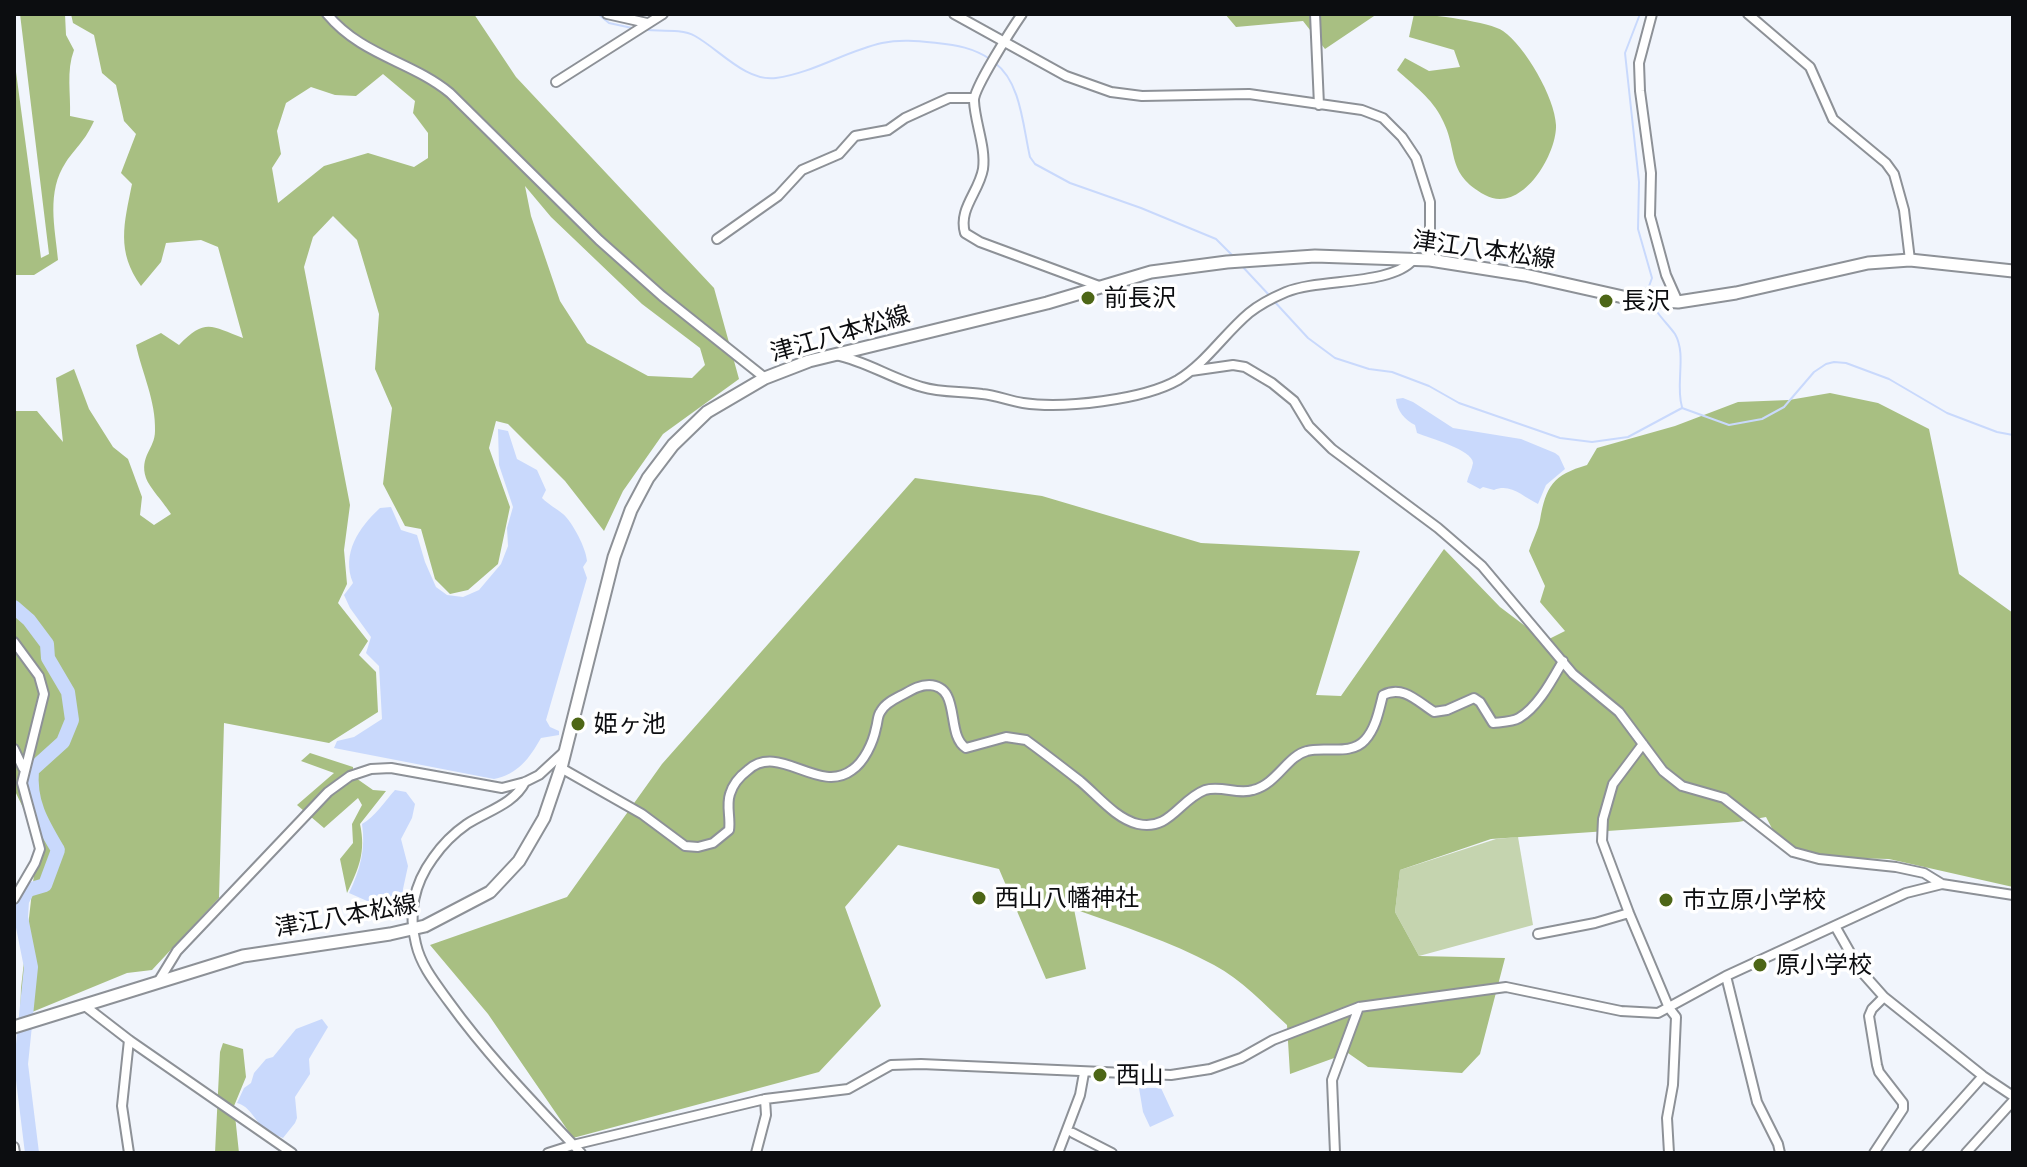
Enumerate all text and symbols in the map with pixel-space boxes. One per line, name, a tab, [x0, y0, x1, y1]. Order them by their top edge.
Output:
street label: 津江八本松線	[1411, 226, 1557, 274]
place label: 前長沢	[1104, 284, 1176, 312]
place label: 長沢	[1622, 287, 1670, 315]
marker: 前長沢	[1079, 289, 1097, 307]
marker: 長沢	[1597, 292, 1615, 310]
street label: 津江八本松線	[767, 300, 913, 368]
place label: 姫ヶ池	[594, 710, 666, 738]
marker: 姫ヶ池	[569, 715, 587, 733]
place label: 西山八幡神社	[995, 884, 1139, 912]
place label: 市立原小学校	[1682, 886, 1826, 914]
street label: 津江八本松線	[273, 889, 419, 943]
marker: 西山八幡神社	[970, 889, 988, 907]
marker: 市立原小学校	[1657, 891, 1675, 909]
place label: 原小学校	[1776, 951, 1872, 979]
marker: 原小学校	[1751, 956, 1769, 974]
place label: 西山	[1116, 1061, 1164, 1089]
marker: 西山	[1091, 1066, 1109, 1084]

